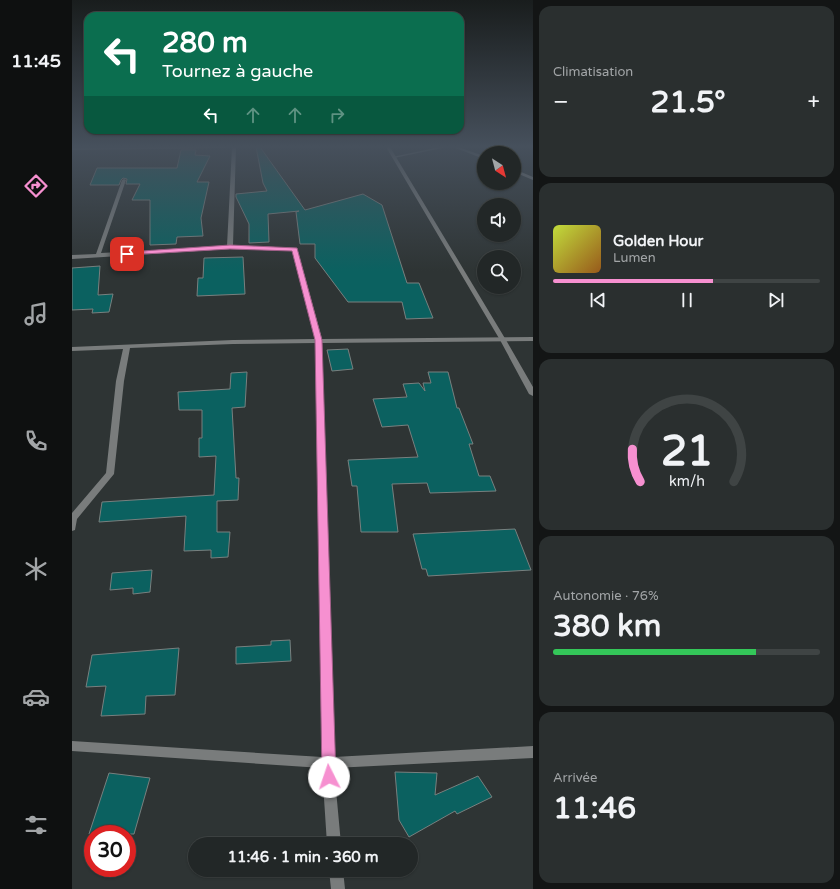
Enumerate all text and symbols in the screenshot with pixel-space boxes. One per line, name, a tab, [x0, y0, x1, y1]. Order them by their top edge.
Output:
text: 280 m	[162, 26, 248, 60]
icon: left	[96, 28, 148, 80]
text: 11:45	[11, 50, 61, 72]
text: Tournez à gauche	[162, 60, 313, 82]
text: Climatisation	[553, 64, 633, 80]
text: 21.5°	[651, 84, 726, 121]
text: −	[553, 89, 569, 115]
text: +	[808, 89, 820, 115]
icon: left	[200, 104, 222, 126]
icon: ahead	[242, 104, 264, 126]
icon: ahead	[284, 104, 306, 126]
icon: right	[326, 104, 348, 126]
north arrow	[477, 146, 521, 190]
map controls	[477, 146, 521, 294]
icon: directions	[22, 172, 50, 200]
button: sound	[477, 198, 521, 242]
text: Golden Hour	[613, 232, 703, 250]
pin	[110, 237, 144, 271]
icon: arrive	[116, 243, 138, 265]
button: search	[477, 250, 521, 294]
text: Lumen	[613, 250, 656, 266]
icon: previous	[587, 289, 609, 311]
icon: pause	[676, 289, 698, 311]
icon: next	[765, 289, 787, 311]
icon: music	[22, 300, 50, 328]
icon: phone	[22, 427, 50, 455]
text: 21	[660, 427, 713, 477]
text: km/h	[669, 473, 704, 490]
icon: climate	[22, 555, 50, 583]
text: Autonomie · 76%	[553, 588, 659, 604]
text: 380 km	[553, 608, 661, 645]
icon: car	[22, 683, 50, 711]
position arrow	[308, 756, 350, 798]
text: Arrivée	[553, 770, 597, 786]
text: 11:46	[553, 790, 636, 827]
icon: filters	[22, 811, 50, 839]
speed limit sign: 30	[84, 825, 136, 877]
text: 11:46 · 1 min · 360 m	[228, 848, 378, 866]

